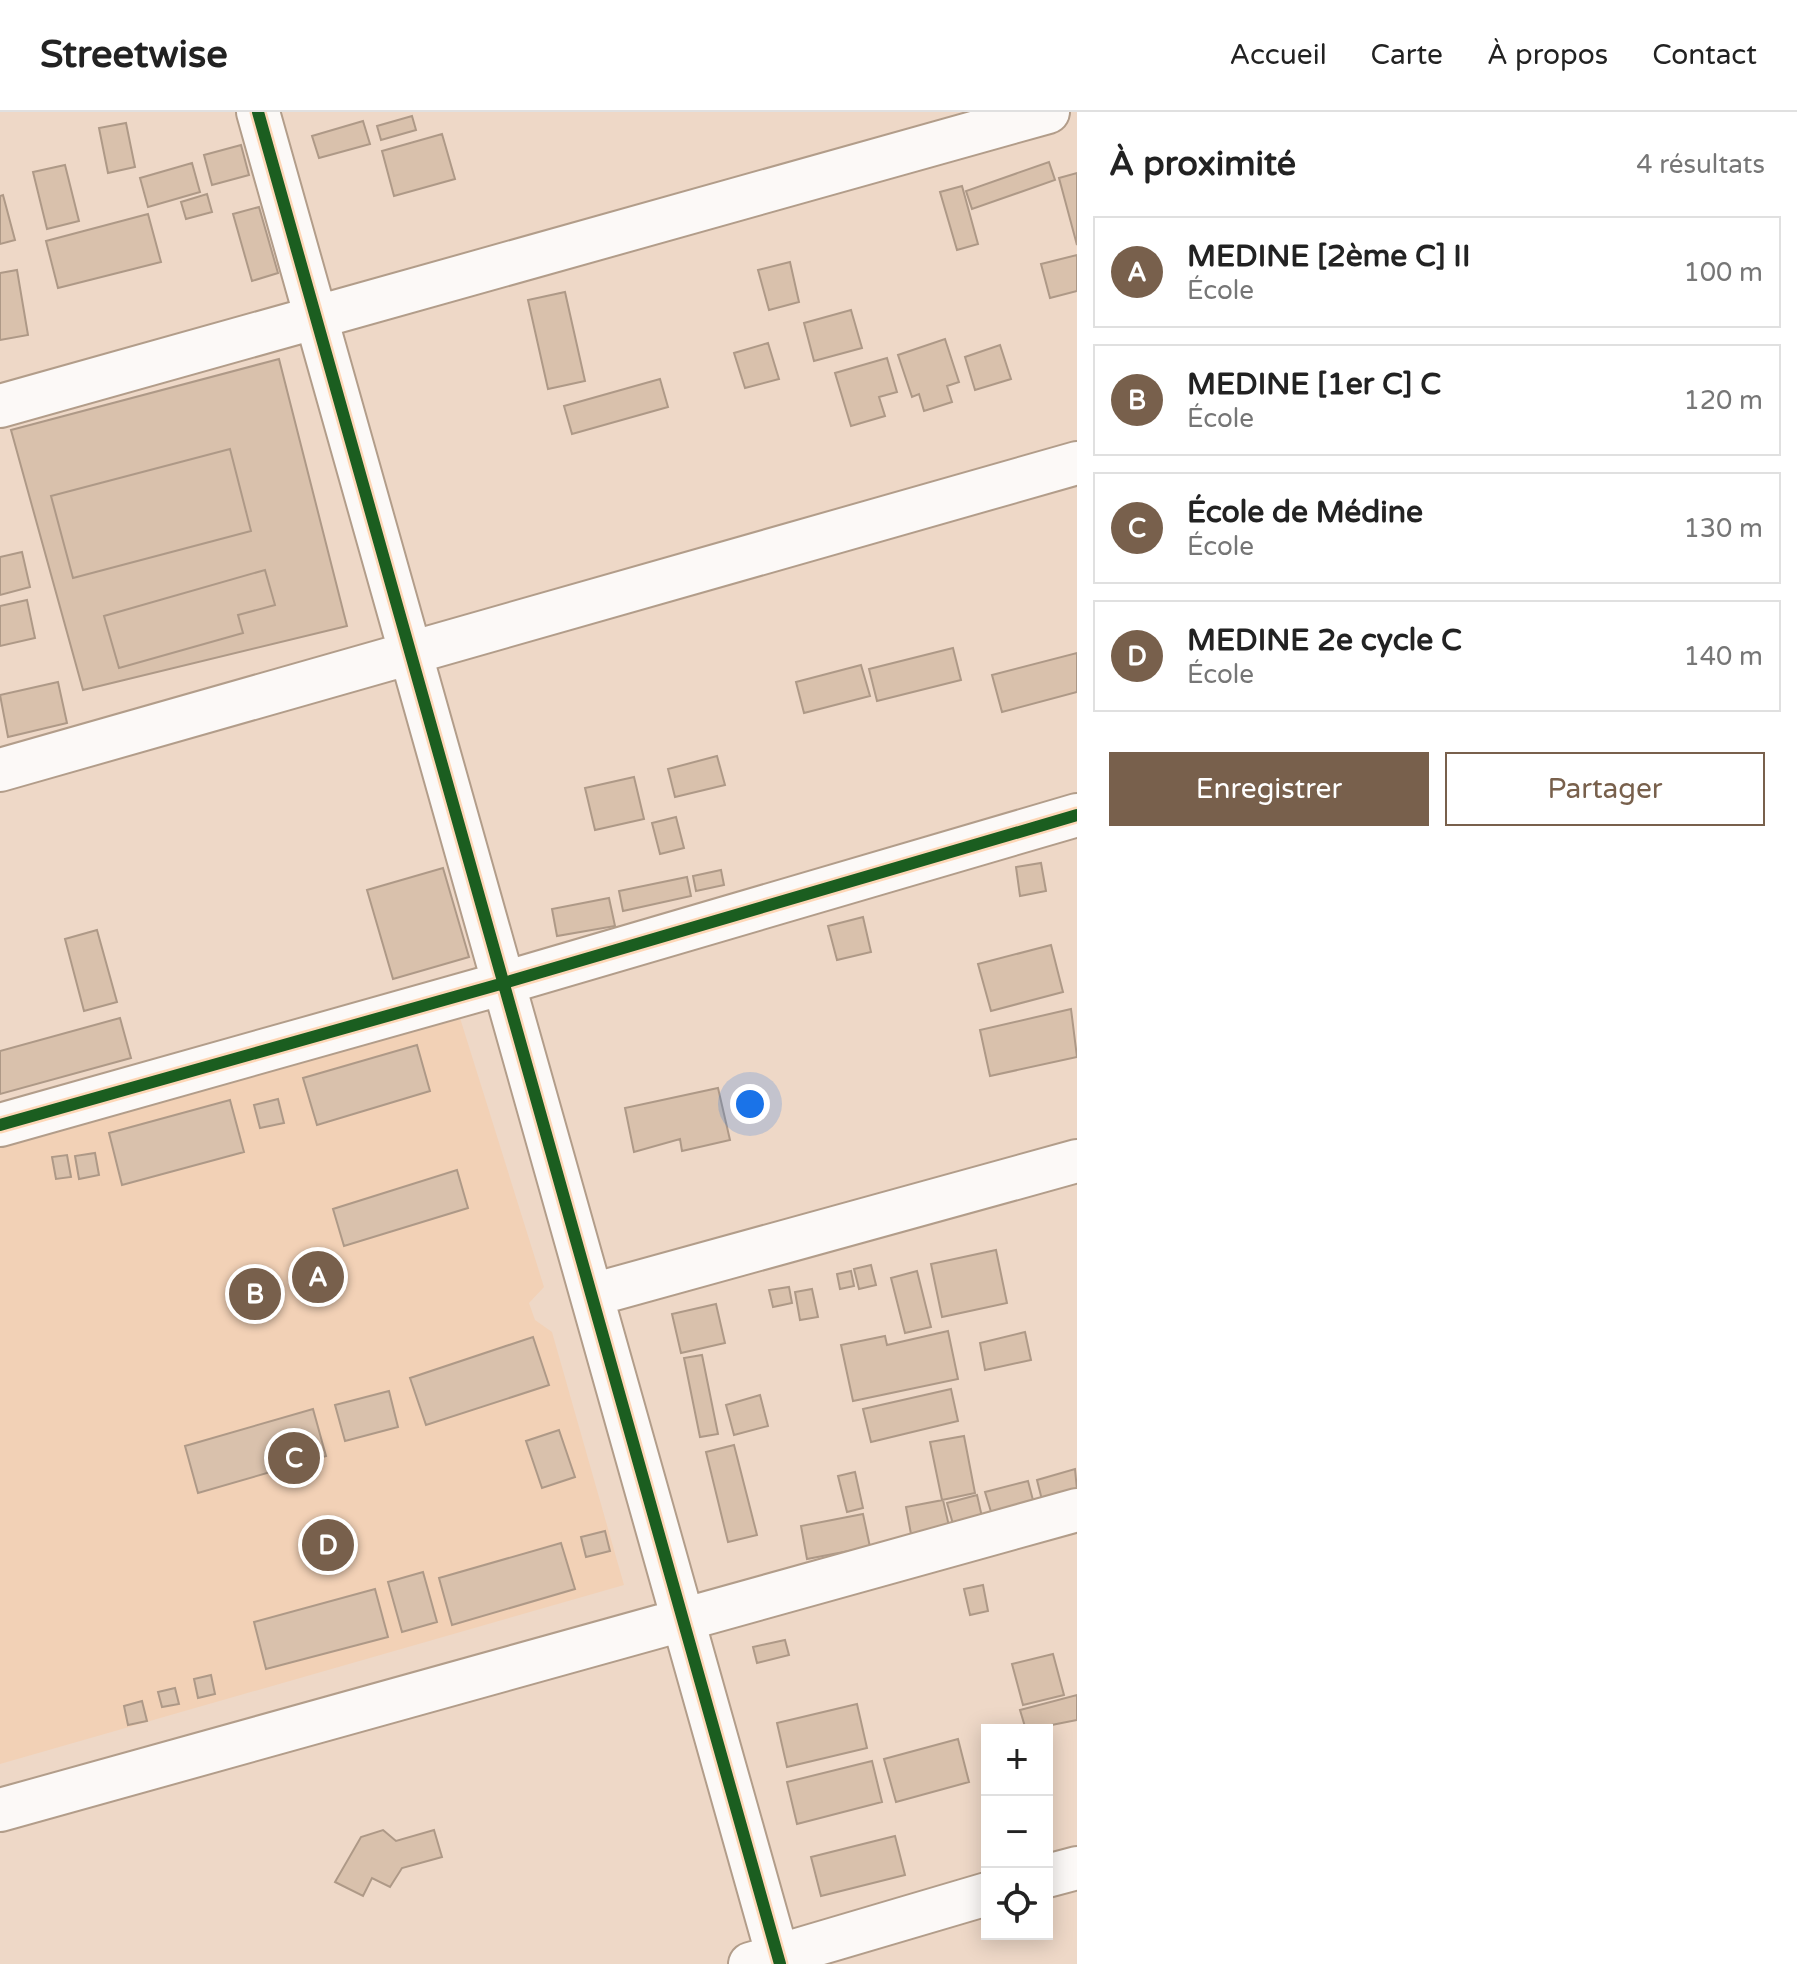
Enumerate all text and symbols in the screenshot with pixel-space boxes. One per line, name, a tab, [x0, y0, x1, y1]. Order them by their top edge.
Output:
text: Streetwise	[40, 32, 228, 78]
text: Accueil	[1229, 38, 1327, 72]
text: Carte	[1371, 38, 1443, 72]
text: À propos	[1487, 38, 1608, 72]
text: Contact	[1652, 38, 1757, 72]
text: À proximité	[1109, 144, 1296, 185]
text: 4 résultats	[1636, 149, 1765, 180]
text: MEDINE [2ème C] II	[1187, 238, 1470, 275]
text: A	[1127, 257, 1147, 288]
text: 100 m	[1683, 257, 1763, 288]
text: École	[1187, 275, 1254, 306]
text: MEDINE [1er C] C	[1187, 366, 1441, 403]
text: B	[1128, 385, 1146, 416]
text: 120 m	[1683, 385, 1763, 416]
text: École	[1187, 403, 1254, 434]
text: École de Médine	[1187, 494, 1423, 531]
text: C	[1128, 513, 1146, 544]
text: 130 m	[1683, 513, 1763, 544]
text: École	[1187, 531, 1254, 562]
text: MEDINE 2e cycle C	[1187, 622, 1462, 659]
text: D	[1127, 641, 1147, 672]
text: 140 m	[1683, 641, 1763, 672]
text: École	[1187, 659, 1254, 690]
button: Enregistrer	[1109, 752, 1429, 826]
button: Partager	[1445, 752, 1765, 826]
your location	[730, 1084, 770, 1124]
pin: A	[292, 1247, 344, 1307]
pin: B	[229, 1264, 281, 1324]
pin: C	[268, 1428, 320, 1488]
pin: D	[302, 1515, 354, 1575]
map controls	[981, 1724, 1053, 1940]
button: +	[981, 1724, 1053, 1796]
button: −	[981, 1796, 1053, 1868]
button: locate	[981, 1868, 1053, 1940]

